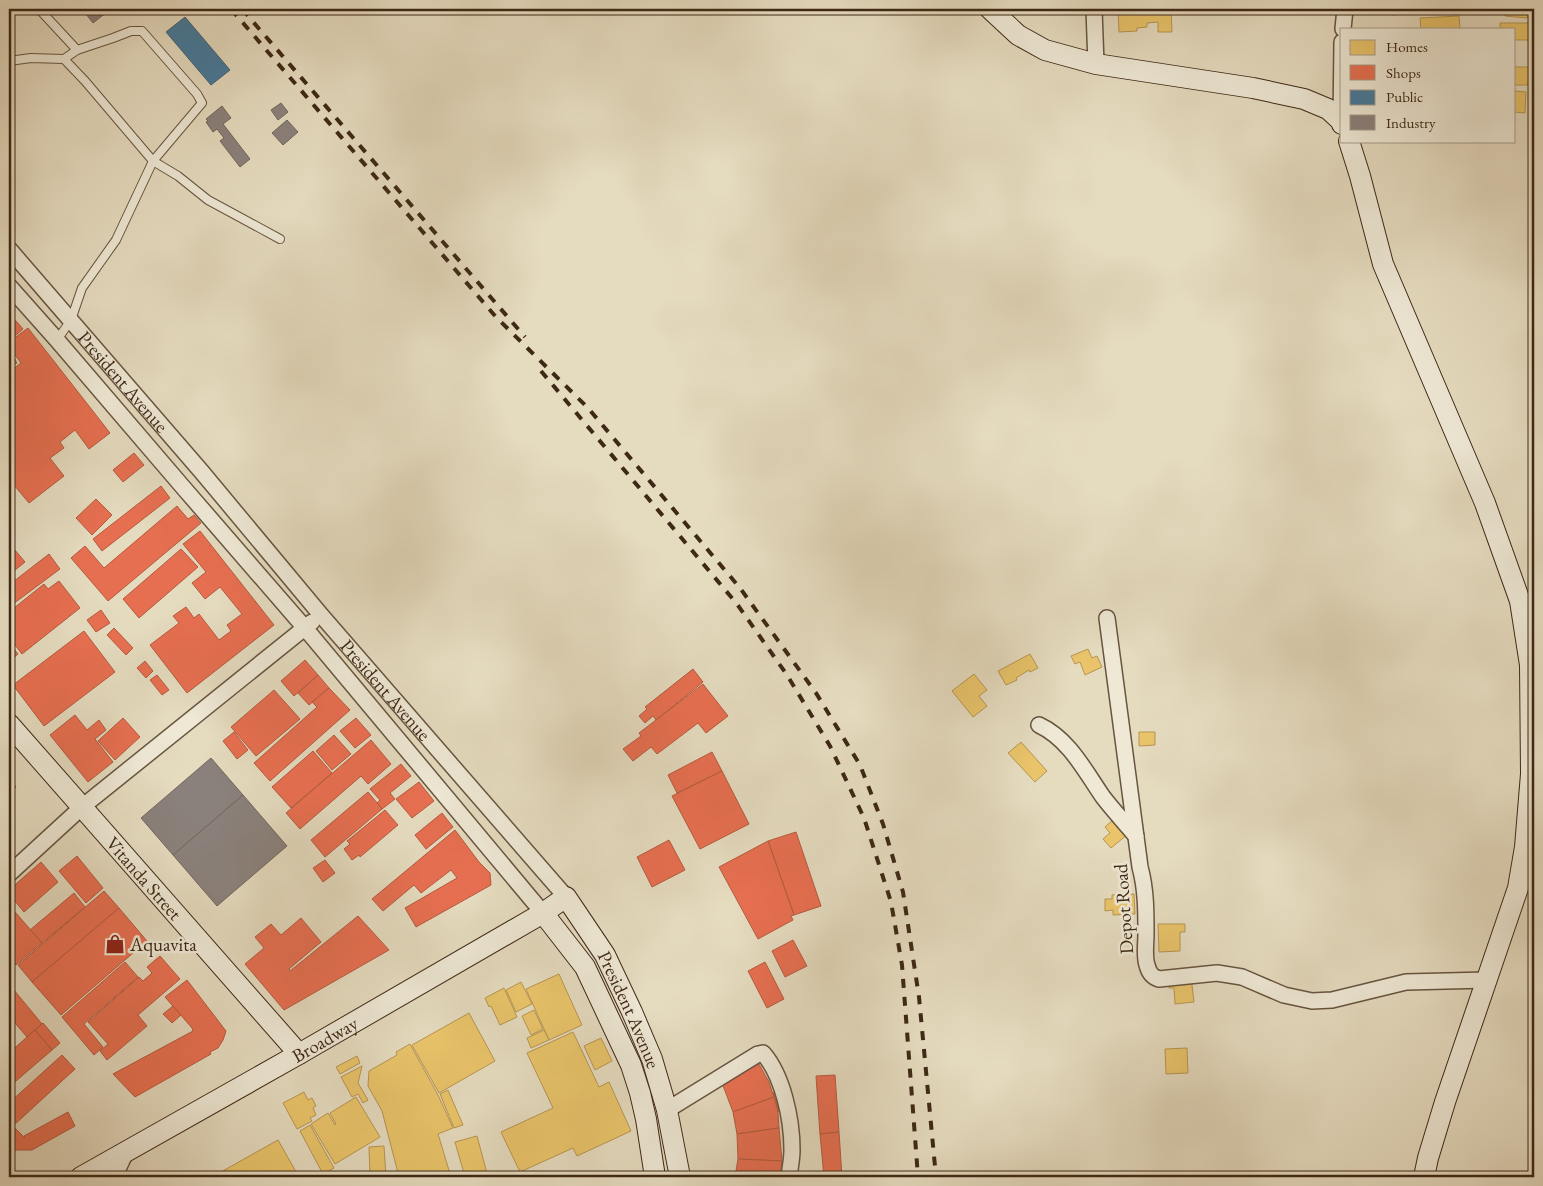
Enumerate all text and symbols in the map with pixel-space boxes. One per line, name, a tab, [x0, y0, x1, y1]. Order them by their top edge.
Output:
legend	[1340, 28, 1516, 142]
text: Homes	[1386, 37, 1428, 56]
text: Shops	[1386, 63, 1421, 82]
text: Public	[1386, 87, 1423, 106]
text: Industry	[1386, 113, 1436, 132]
street label: President Avenue	[72, 326, 174, 438]
street label: President Avenue	[335, 634, 437, 746]
street label: Vitanda Street	[100, 831, 188, 925]
street label: Depot Road	[1108, 863, 1139, 955]
place label: Aquavita	[129, 932, 197, 957]
shop icon: Aquavita	[104, 933, 126, 955]
street label: President Avenue	[592, 947, 666, 1071]
street label: Broadway	[288, 1010, 363, 1068]

